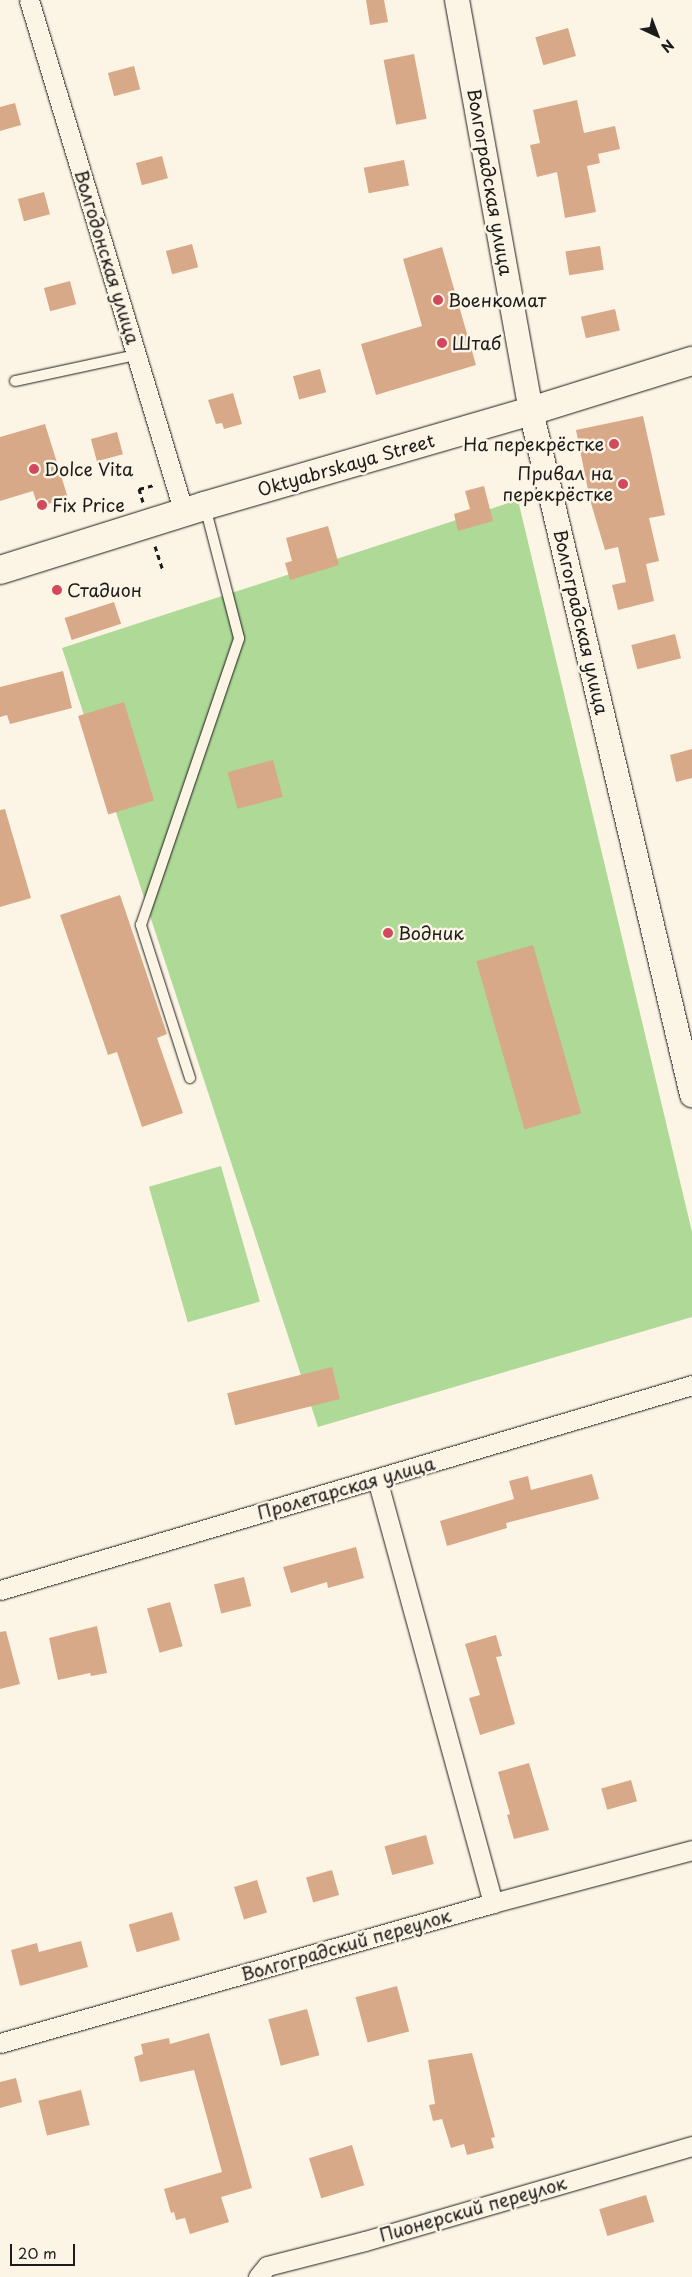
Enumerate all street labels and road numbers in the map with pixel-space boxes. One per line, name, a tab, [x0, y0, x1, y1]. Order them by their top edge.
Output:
street label: Волгоградская улица	[463, 86, 517, 278]
street label: Волгодонская улица	[70, 167, 144, 347]
street label: Oktyabrskaya Street	[255, 429, 437, 501]
street label: Волгоградская улица	[549, 527, 613, 717]
street label: Пролетарская улица	[254, 1452, 438, 1524]
street label: Волгоградский переулок	[239, 1905, 453, 1985]
street label: Пионерский переулок	[377, 2172, 569, 2246]

